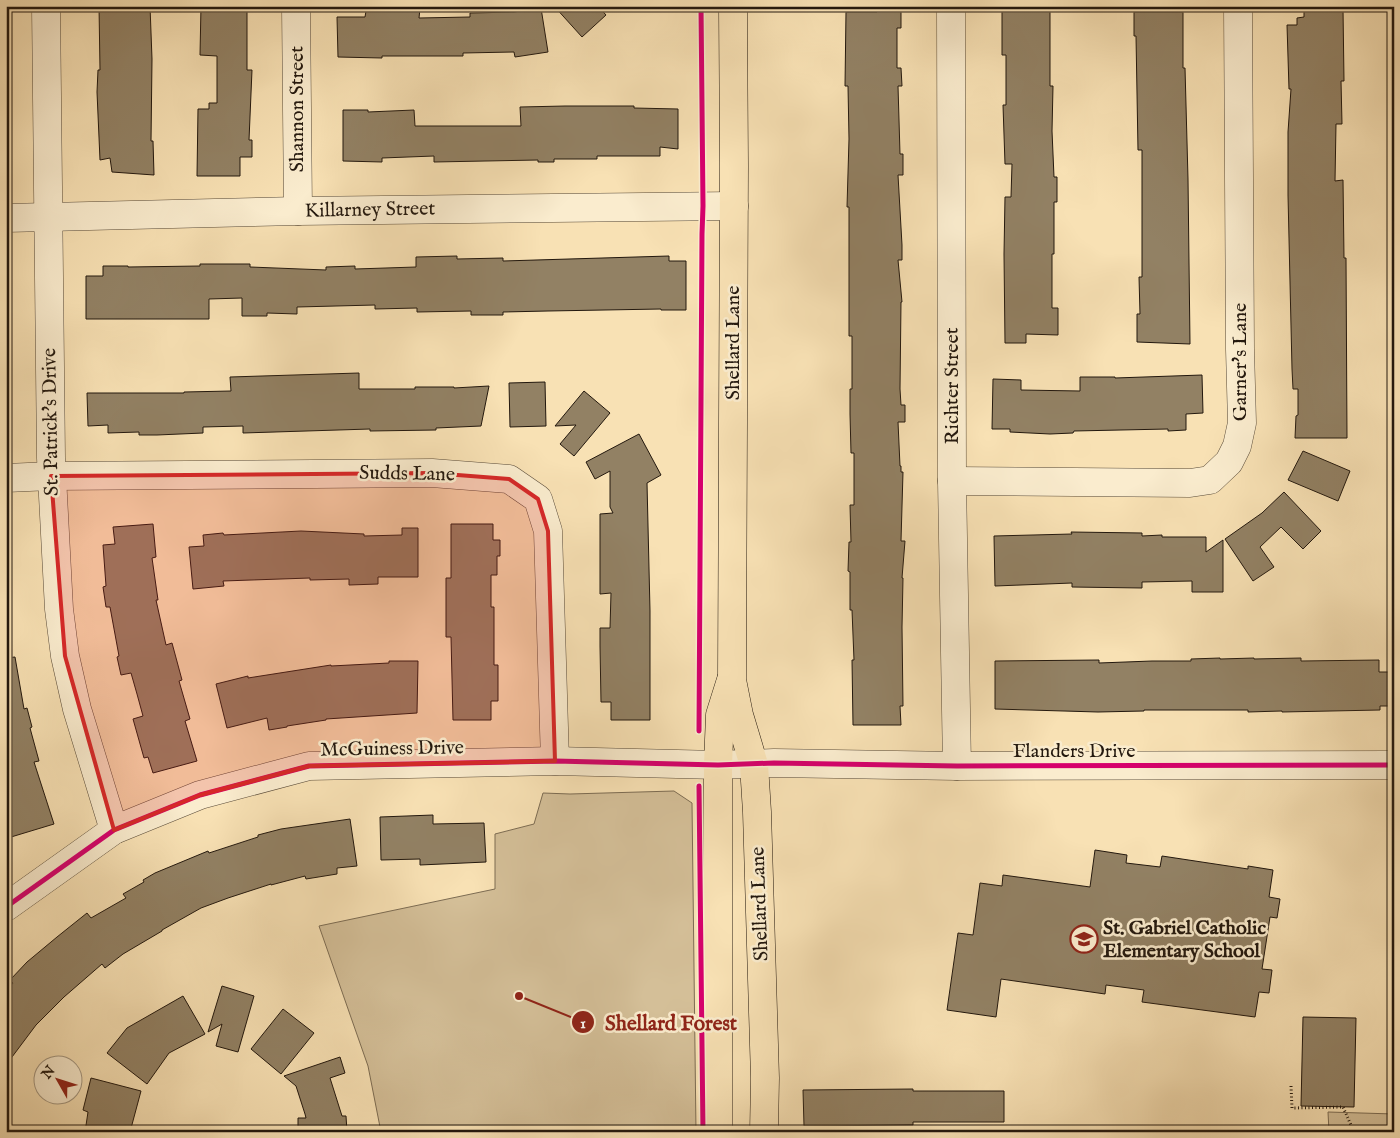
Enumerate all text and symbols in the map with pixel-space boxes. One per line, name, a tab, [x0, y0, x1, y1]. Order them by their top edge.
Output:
street label: Shannon Street	[285, 46, 310, 172]
street label: Killarney Street	[305, 196, 436, 224]
street label: Shellard Lane	[721, 286, 746, 400]
street label: Garner's Lane	[1228, 303, 1253, 421]
street label: Richter Street	[940, 327, 965, 445]
street label: St. Patrick's Drive	[37, 348, 65, 496]
street label: Sudds Lane	[359, 461, 455, 487]
street label: McGuiness Drive	[320, 735, 464, 763]
street label: Flanders Drive	[1013, 739, 1135, 764]
street label: Shellard Lane	[746, 846, 774, 962]
place label: St. Gabriel Catholic Elementary School	[1103, 916, 1266, 964]
school or university icon: St. Gabriel Catholic Elementary School	[1069, 924, 1099, 954]
callout: Shellard Forest	[570, 1004, 747, 1040]
text: Shellard Forest	[605, 1011, 738, 1038]
text: 1	[580, 1014, 586, 1033]
north arrow	[32, 1056, 82, 1106]
text: N	[37, 1062, 59, 1084]

